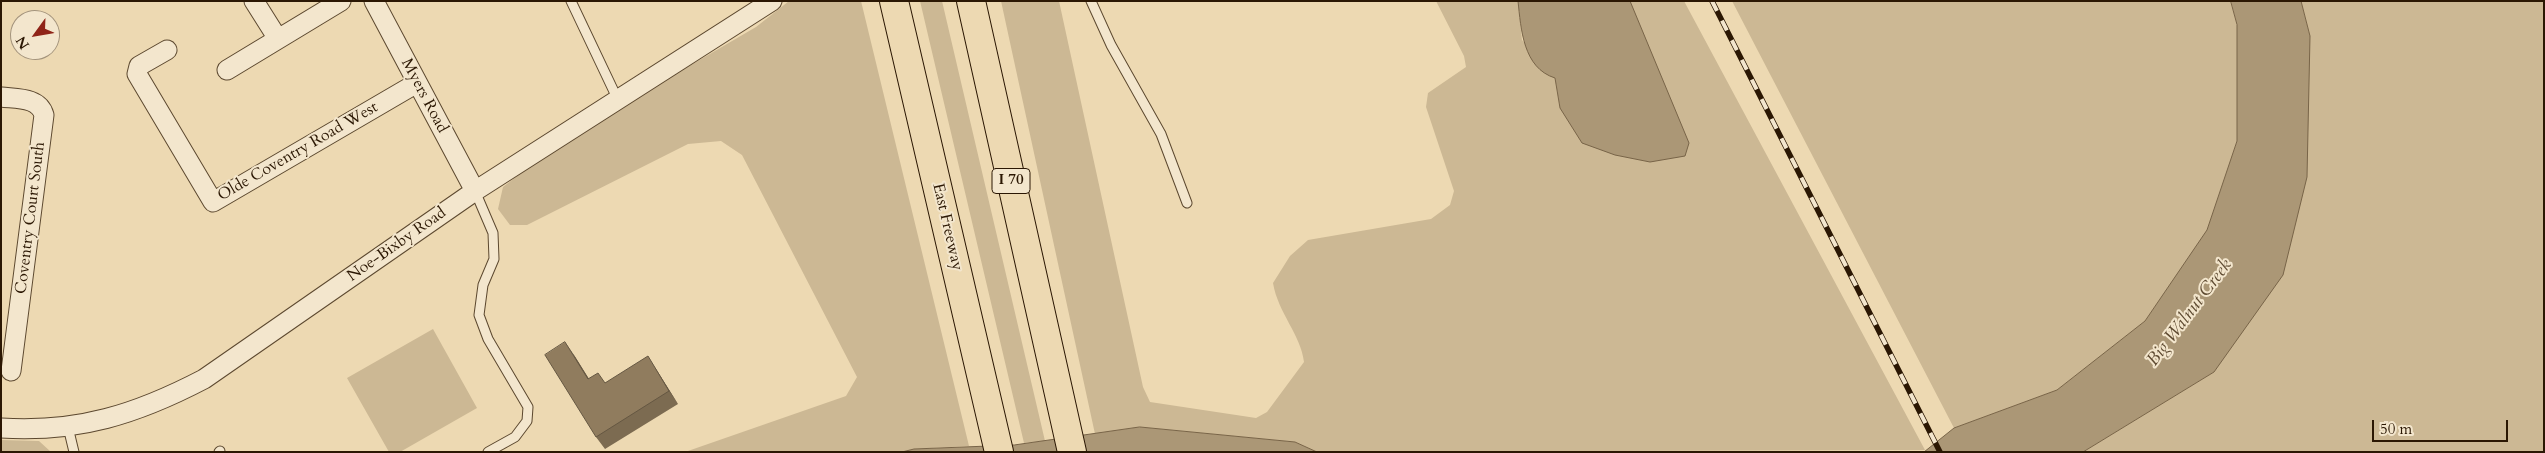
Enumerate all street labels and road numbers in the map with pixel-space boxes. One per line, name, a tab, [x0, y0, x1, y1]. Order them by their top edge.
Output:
street label: Myers Road	[396, 56, 452, 136]
street label: Olde Coventry Road West	[214, 98, 382, 206]
street label: Coventry Court South	[12, 141, 50, 295]
road number: I 70	[992, 168, 1030, 194]
street label: East Freeway	[928, 181, 966, 273]
street label: Noe-Bixby Road	[344, 204, 450, 286]

